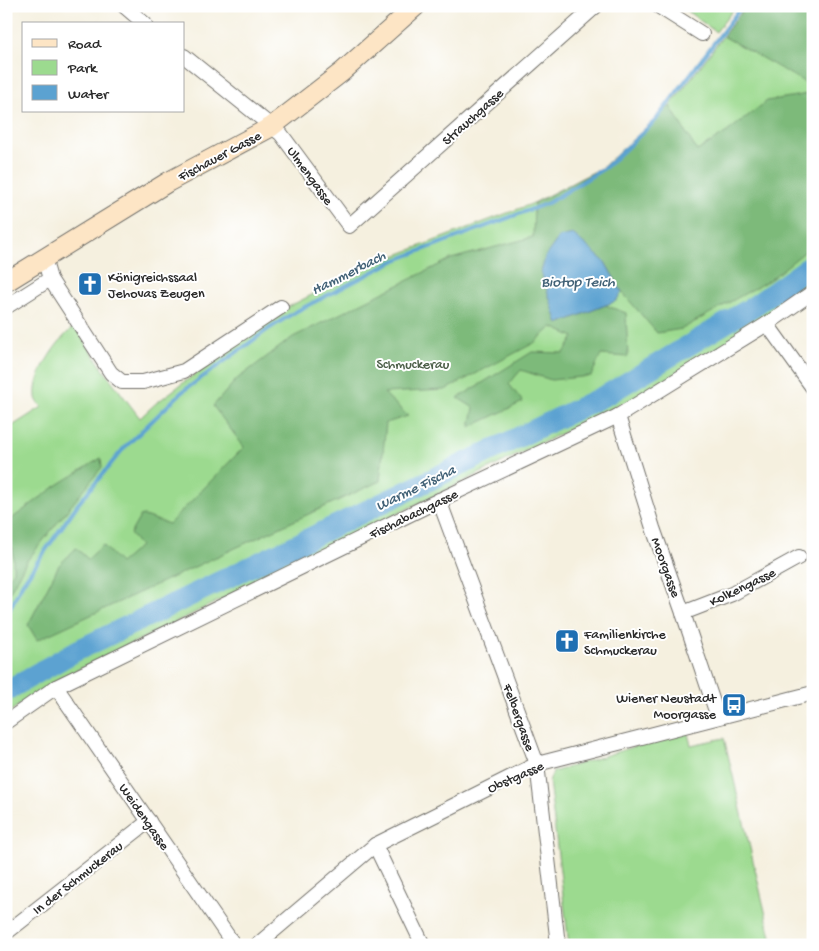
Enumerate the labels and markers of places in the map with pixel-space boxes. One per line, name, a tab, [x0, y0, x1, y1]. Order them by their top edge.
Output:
place label: Königreichssaal Jehovas Zeugen	[108, 270, 205, 303]
church icon: Königreichssaal Jehovas Zeugen	[77, 271, 103, 297]
place label: Familienkirche Schmuckerau	[583, 627, 666, 660]
church icon: Familienkirche Schmuckerau	[554, 628, 580, 654]
place label: Wiener Neustadt Moorgasse	[616, 691, 717, 724]
bus stop icon: Wiener Neustadt Moorgasse	[721, 692, 747, 718]

